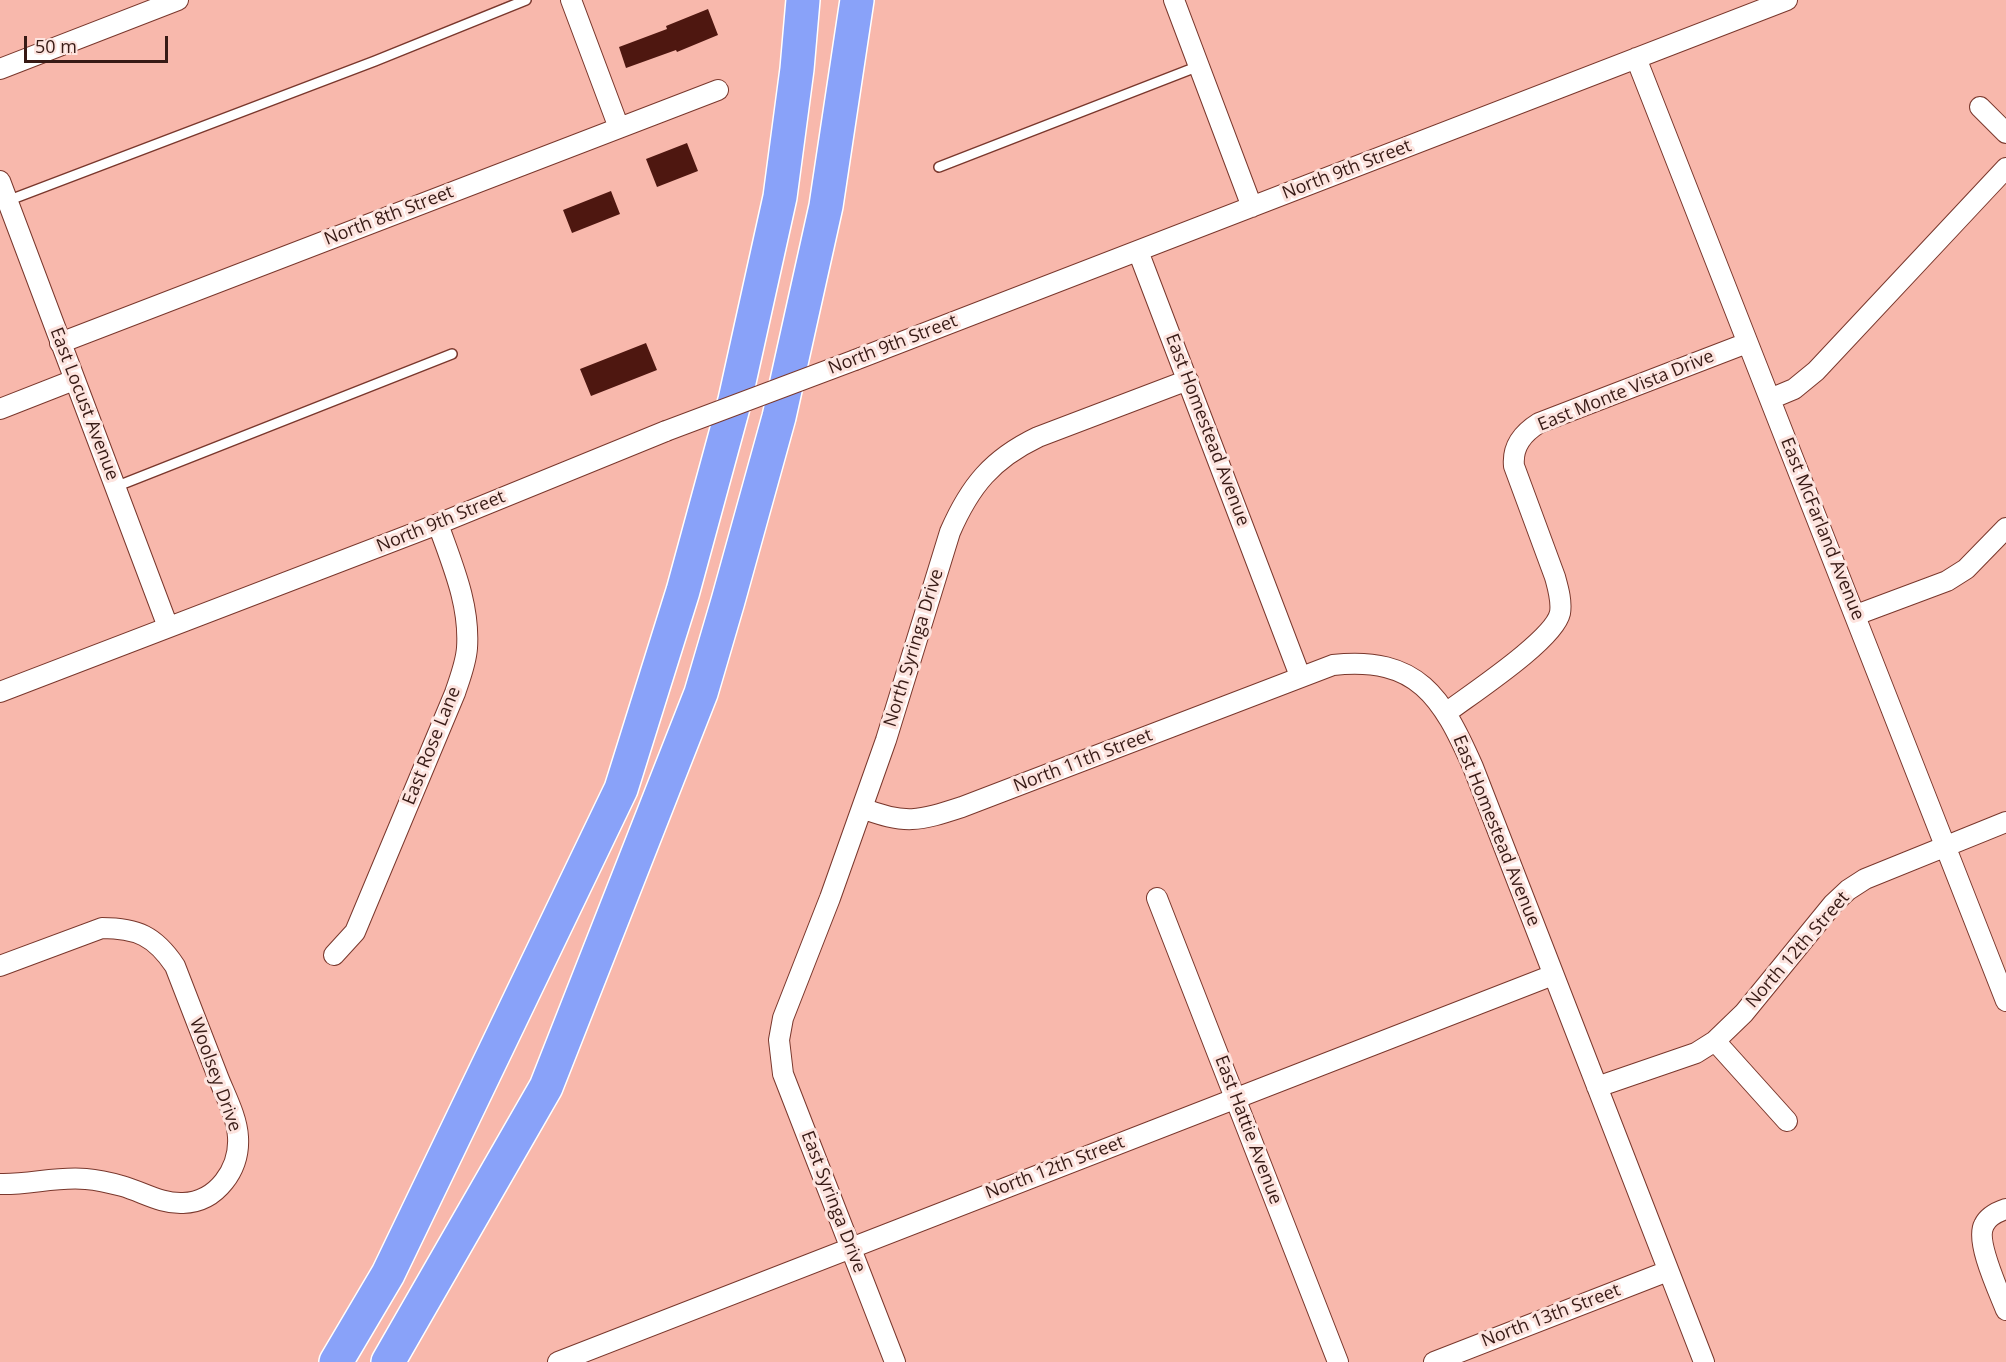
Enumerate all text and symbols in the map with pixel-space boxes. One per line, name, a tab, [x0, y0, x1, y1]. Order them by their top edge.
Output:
scale bar	[27, 24, 171, 62]
text: 50 m	[35, 34, 77, 58]
street label: North 9th Street	[1279, 135, 1415, 205]
street label: North 8th Street	[321, 181, 457, 251]
street label: North 9th Street	[825, 310, 961, 380]
street label: East Locust Avenue	[45, 325, 123, 483]
street label: East Homestead Avenue	[1160, 331, 1254, 529]
street label: East Monte Vista Drive	[1535, 346, 1717, 436]
street label: East McFarland Avenue	[1775, 435, 1869, 623]
street label: North 9th Street	[374, 486, 508, 558]
street label: North Syringa Drive	[880, 566, 948, 730]
street label: East Rose Lane	[398, 684, 466, 808]
street label: North 11th Street	[1011, 725, 1155, 797]
street label: East Homestead Avenue	[1448, 732, 1544, 930]
street label: North 12th Street	[1742, 887, 1854, 1013]
street label: Woolsey Drive	[184, 1015, 246, 1135]
street label: East Hattie Avenue	[1210, 1052, 1286, 1208]
street label: East Syringa Drive	[796, 1128, 870, 1276]
street label: North 12th Street	[983, 1132, 1127, 1204]
street label: North 13th Street	[1479, 1280, 1623, 1352]

